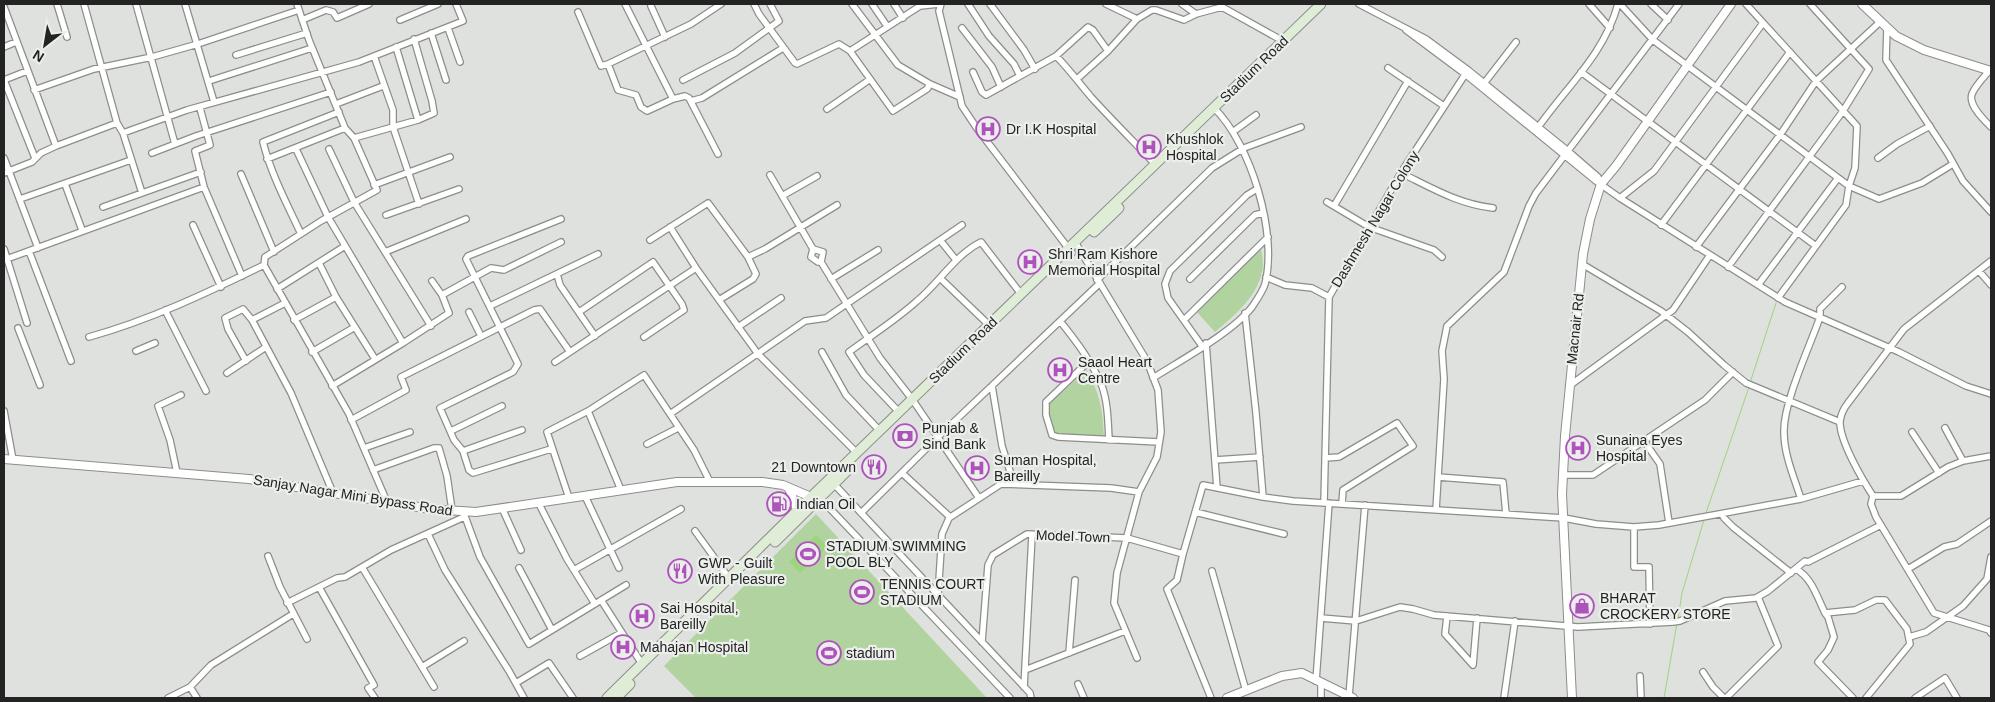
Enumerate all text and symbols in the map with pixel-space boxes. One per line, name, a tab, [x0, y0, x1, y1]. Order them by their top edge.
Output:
north arrow	[20, 20, 70, 70]
street label: Stadium Road	[1217, 32, 1291, 106]
text: N	[30, 47, 47, 66]
hospital icon: Dr I.K Hospital	[975, 116, 1001, 142]
place label: Dr I.K Hospital	[1006, 121, 1096, 137]
place label: Khushlok Hospital	[1166, 131, 1225, 163]
hospital icon: Khushlok Hospital	[1136, 134, 1162, 160]
street label: Dashmesh Nagar Colony	[1328, 148, 1422, 290]
place label: Shri Ram Kishore Memorial Hospital	[1048, 246, 1160, 278]
hospital icon: Shri Ram Kishore Memorial Hospital	[1017, 249, 1043, 275]
street label: Macnair Rd	[1563, 293, 1587, 365]
street label: Stadium Road	[926, 313, 1000, 387]
place label: Saaol Heart Centre	[1078, 354, 1152, 386]
hospital icon: Saaol Heart Centre	[1047, 357, 1073, 383]
place label: Punjab & Sind Bank	[922, 420, 987, 452]
bank icon: Punjab & Sind Bank	[892, 423, 918, 449]
place label: Sunaina Eyes Hospital	[1596, 432, 1682, 464]
hospital icon: Sunaina Eyes Hospital	[1565, 435, 1591, 461]
place label: Suman Hospital, Bareilly	[994, 452, 1097, 484]
restaurant icon: 21 Downtown	[861, 454, 887, 480]
hospital icon: Suman Hospital, Bareilly	[964, 455, 990, 481]
place label: 21 Downtown	[771, 459, 856, 475]
street label: Sanjay Nagar Mini Bypass Road	[252, 471, 454, 519]
fuel station icon: Indian Oil	[766, 491, 792, 517]
place label: Indian Oil	[796, 496, 855, 512]
street label: Model Town	[1036, 527, 1110, 545]
place label: STADIUM SWIMMING POOL BLY	[826, 538, 967, 570]
sports icon: STADIUM SWIMMING POOL BLY	[795, 541, 821, 567]
place label: GWP - Guilt With Pleasure	[698, 555, 785, 587]
restaurant icon: GWP - Guilt With Pleasure	[667, 558, 693, 584]
place label: TENNIS COURT STADIUM	[880, 576, 985, 608]
sports icon: TENNIS COURT STADIUM	[849, 579, 875, 605]
place label: BHARAT CROCKERY STORE	[1600, 590, 1731, 622]
shop icon: BHARAT CROCKERY STORE	[1569, 593, 1595, 619]
place label: Sai Hospital, Bareilly	[660, 600, 739, 632]
hospital icon: Sai Hospital, Bareilly	[629, 603, 655, 629]
hospital icon: Mahajan Hospital	[610, 634, 636, 660]
place label: Mahajan Hospital	[640, 639, 748, 655]
sports icon: stadium	[816, 640, 842, 666]
place label: stadium	[846, 645, 895, 661]

